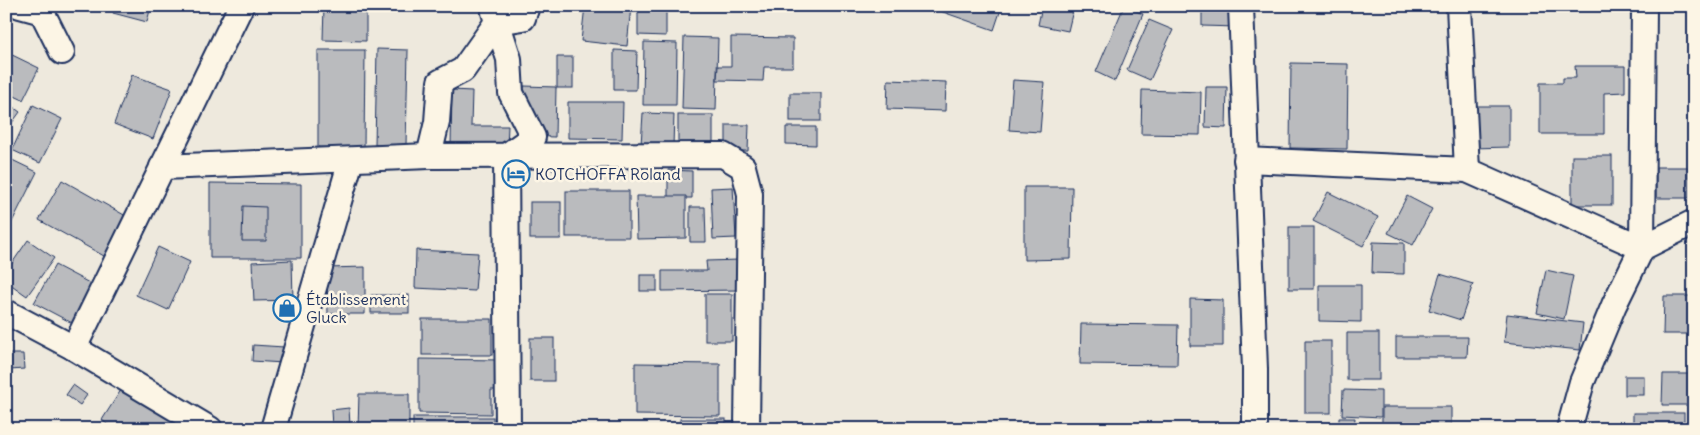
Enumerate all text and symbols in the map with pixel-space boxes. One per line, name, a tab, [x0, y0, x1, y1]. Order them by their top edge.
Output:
hotel icon: KOTCHOFFA Roland	[501, 159, 531, 189]
place label: KOTCHOFFA Roland	[535, 164, 681, 184]
place label: Établissement Gluck	[306, 289, 407, 327]
shop icon: Établissement Gluck	[272, 293, 302, 323]

